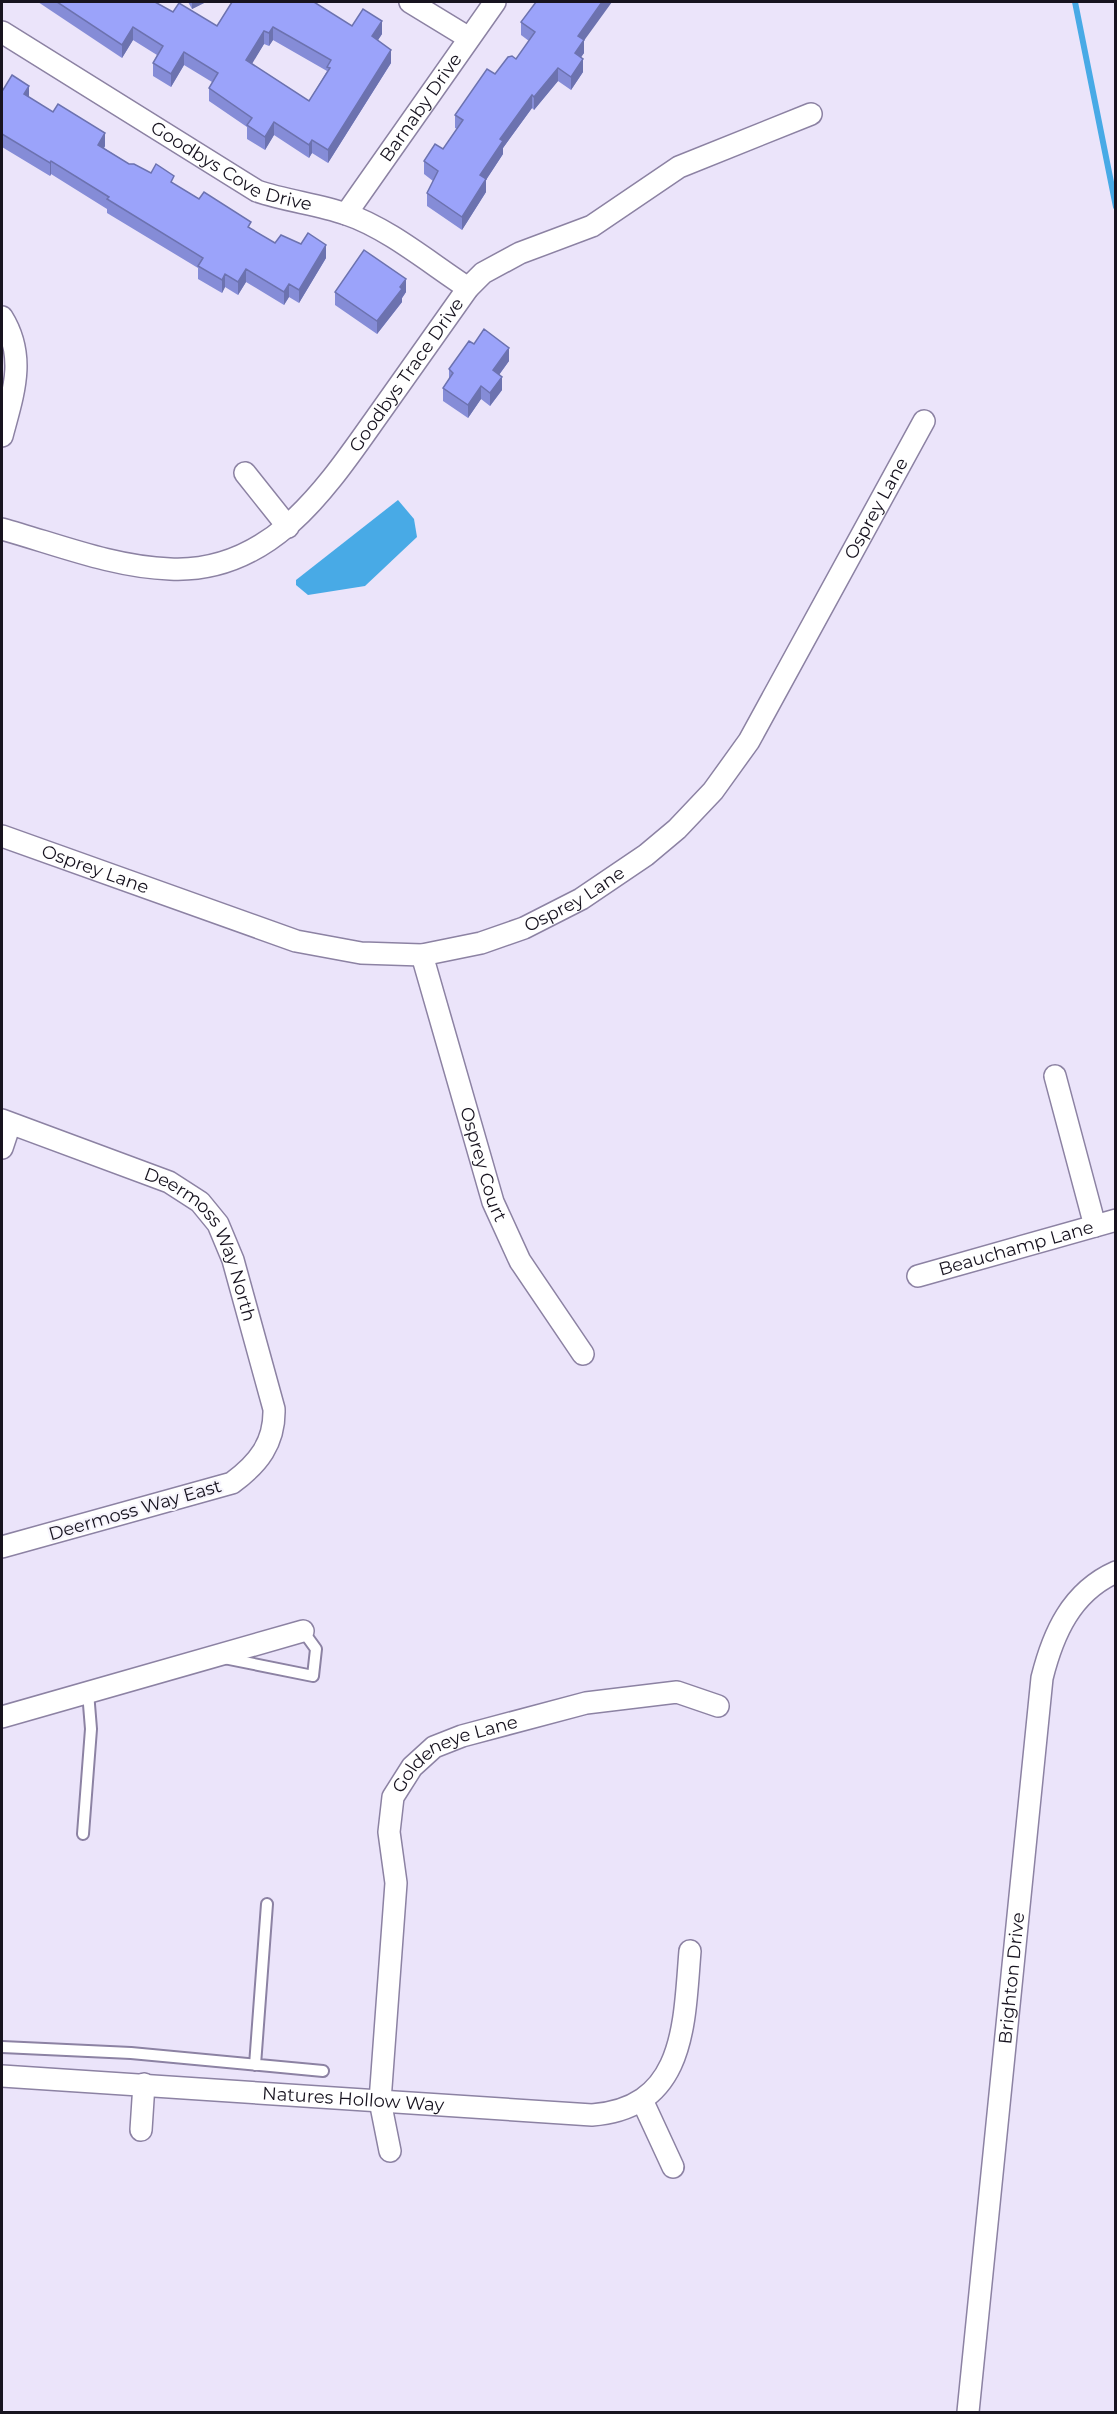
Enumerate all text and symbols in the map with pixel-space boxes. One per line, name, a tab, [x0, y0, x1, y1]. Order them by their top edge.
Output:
street label: Barnaby Drive	[375, 49, 467, 166]
street label: Goodbys Cove Drive	[147, 116, 314, 215]
street label: Goodbys Trace Drive	[344, 294, 469, 456]
street label: Osprey Lane	[840, 454, 913, 563]
street label: Osprey Lane	[38, 840, 152, 899]
street label: Osprey Lane	[520, 862, 629, 937]
street label: Osprey Court	[455, 1104, 512, 1225]
street label: Deermoss Way North	[141, 1163, 260, 1324]
street label: Beauchamp Lane	[936, 1216, 1096, 1281]
street label: Deermoss Way East	[46, 1475, 224, 1545]
street label: Goldeneye Lane	[387, 1711, 520, 1797]
street label: Brighton Drive	[994, 1911, 1029, 2045]
street label: Natures Hollow Way	[262, 2082, 445, 2116]

